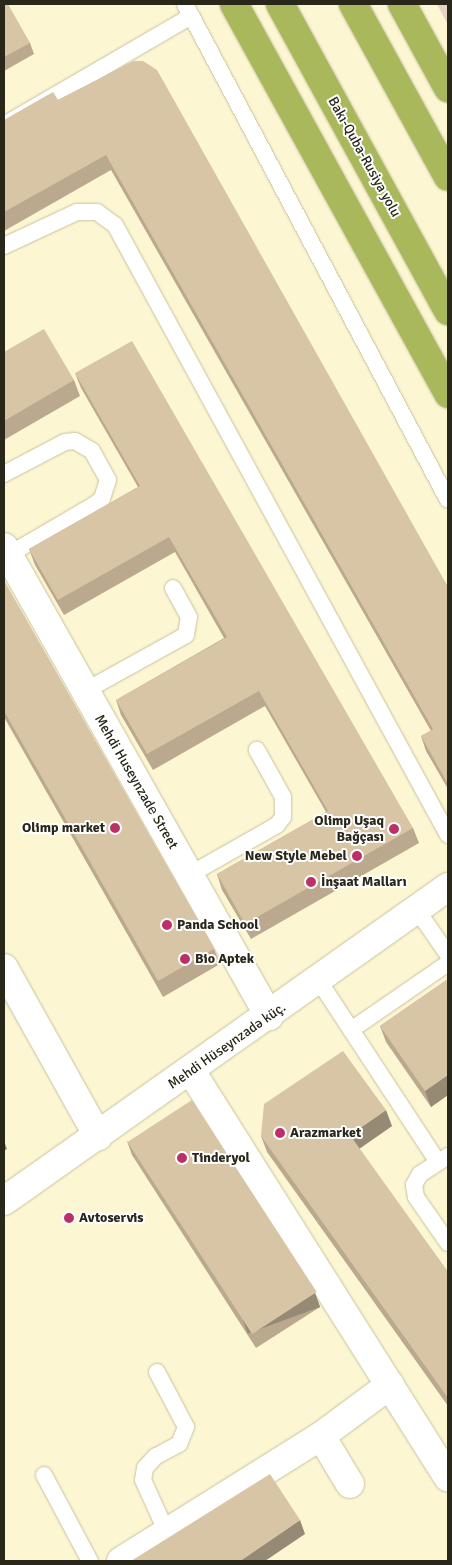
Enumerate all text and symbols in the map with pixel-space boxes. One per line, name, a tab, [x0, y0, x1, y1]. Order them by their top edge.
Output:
street label: Bakı-Quba-Rusiya yolu	[324, 94, 404, 220]
street label: Mehdi Huseynzadе Street	[91, 712, 181, 852]
place label: Olimp Uşaq Bağçası	[314, 813, 384, 846]
place label: Olimp market	[22, 820, 105, 836]
marker: Olimp market	[109, 822, 121, 834]
marker: Olimp Uşaq Bağçası	[388, 823, 400, 835]
place label: New Style Mebel	[245, 848, 347, 864]
marker: New Style Mebel	[351, 850, 363, 862]
place label: İnşaat Malları	[321, 874, 407, 890]
marker: İnşaat Malları	[305, 876, 317, 888]
place label: Panda School	[177, 917, 259, 933]
marker: Panda School	[161, 919, 173, 931]
place label: Bio Aptek	[195, 951, 254, 967]
marker: Bio Aptek	[179, 953, 191, 965]
street label: Mehdi Hüseynzadə küç.	[165, 999, 289, 1093]
place label: Arazmarket	[290, 1125, 361, 1141]
marker: Arazmarket	[274, 1127, 286, 1139]
place label: Tinderyol	[192, 1150, 250, 1166]
marker: Tinderyol	[176, 1152, 188, 1164]
place label: Avtoservis	[79, 1210, 143, 1226]
marker: Avtoservis	[63, 1212, 75, 1224]

